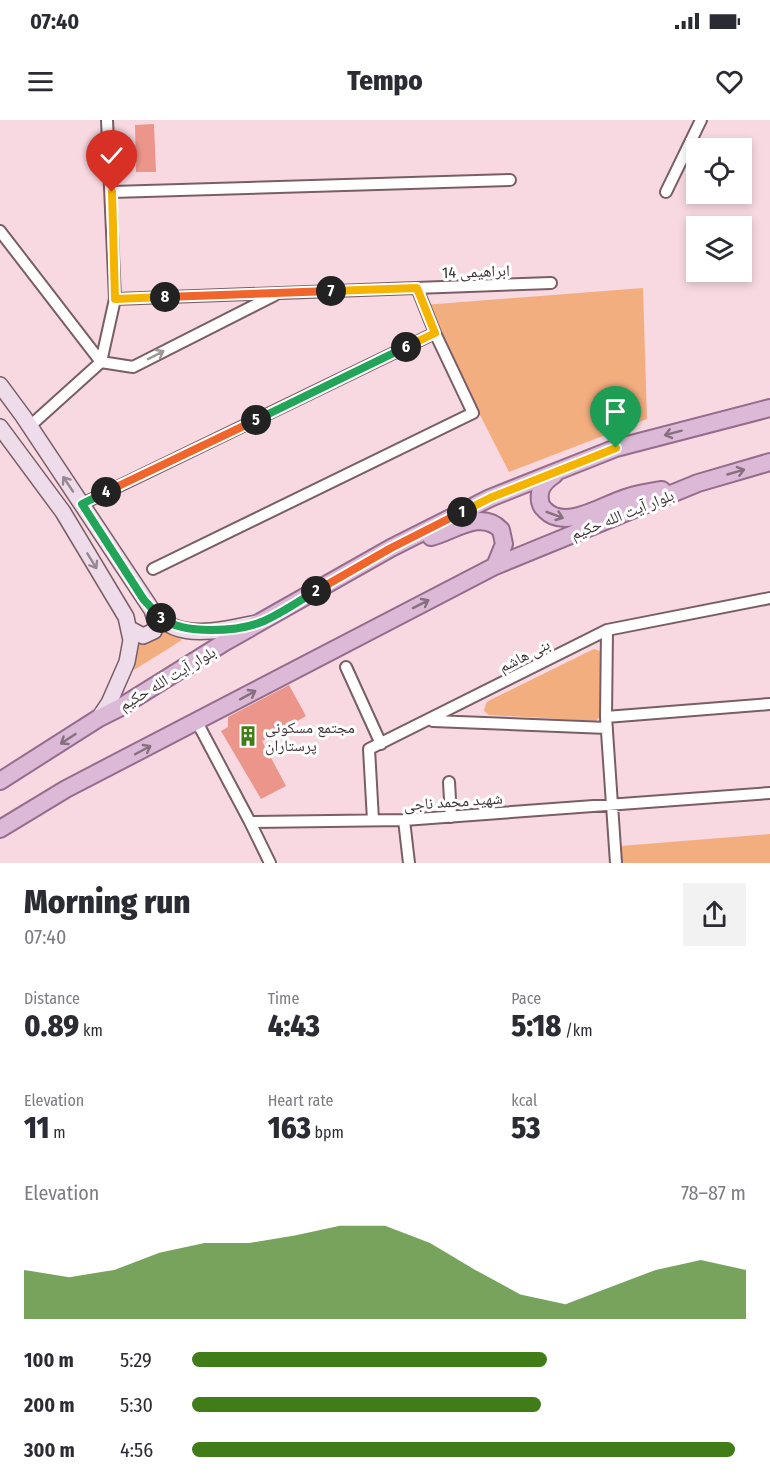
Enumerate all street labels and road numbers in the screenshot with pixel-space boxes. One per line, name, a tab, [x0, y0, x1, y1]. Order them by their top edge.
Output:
street label: ابراهیمی 14	[442, 261, 510, 283]
street label: بلوار آیت الله حکیم	[568, 485, 677, 545]
street label: بنی هاشم	[495, 634, 553, 677]
street label: بلوار آیت الله حکیم	[115, 642, 220, 716]
street label: شهید محمد ناجی	[403, 789, 503, 815]

